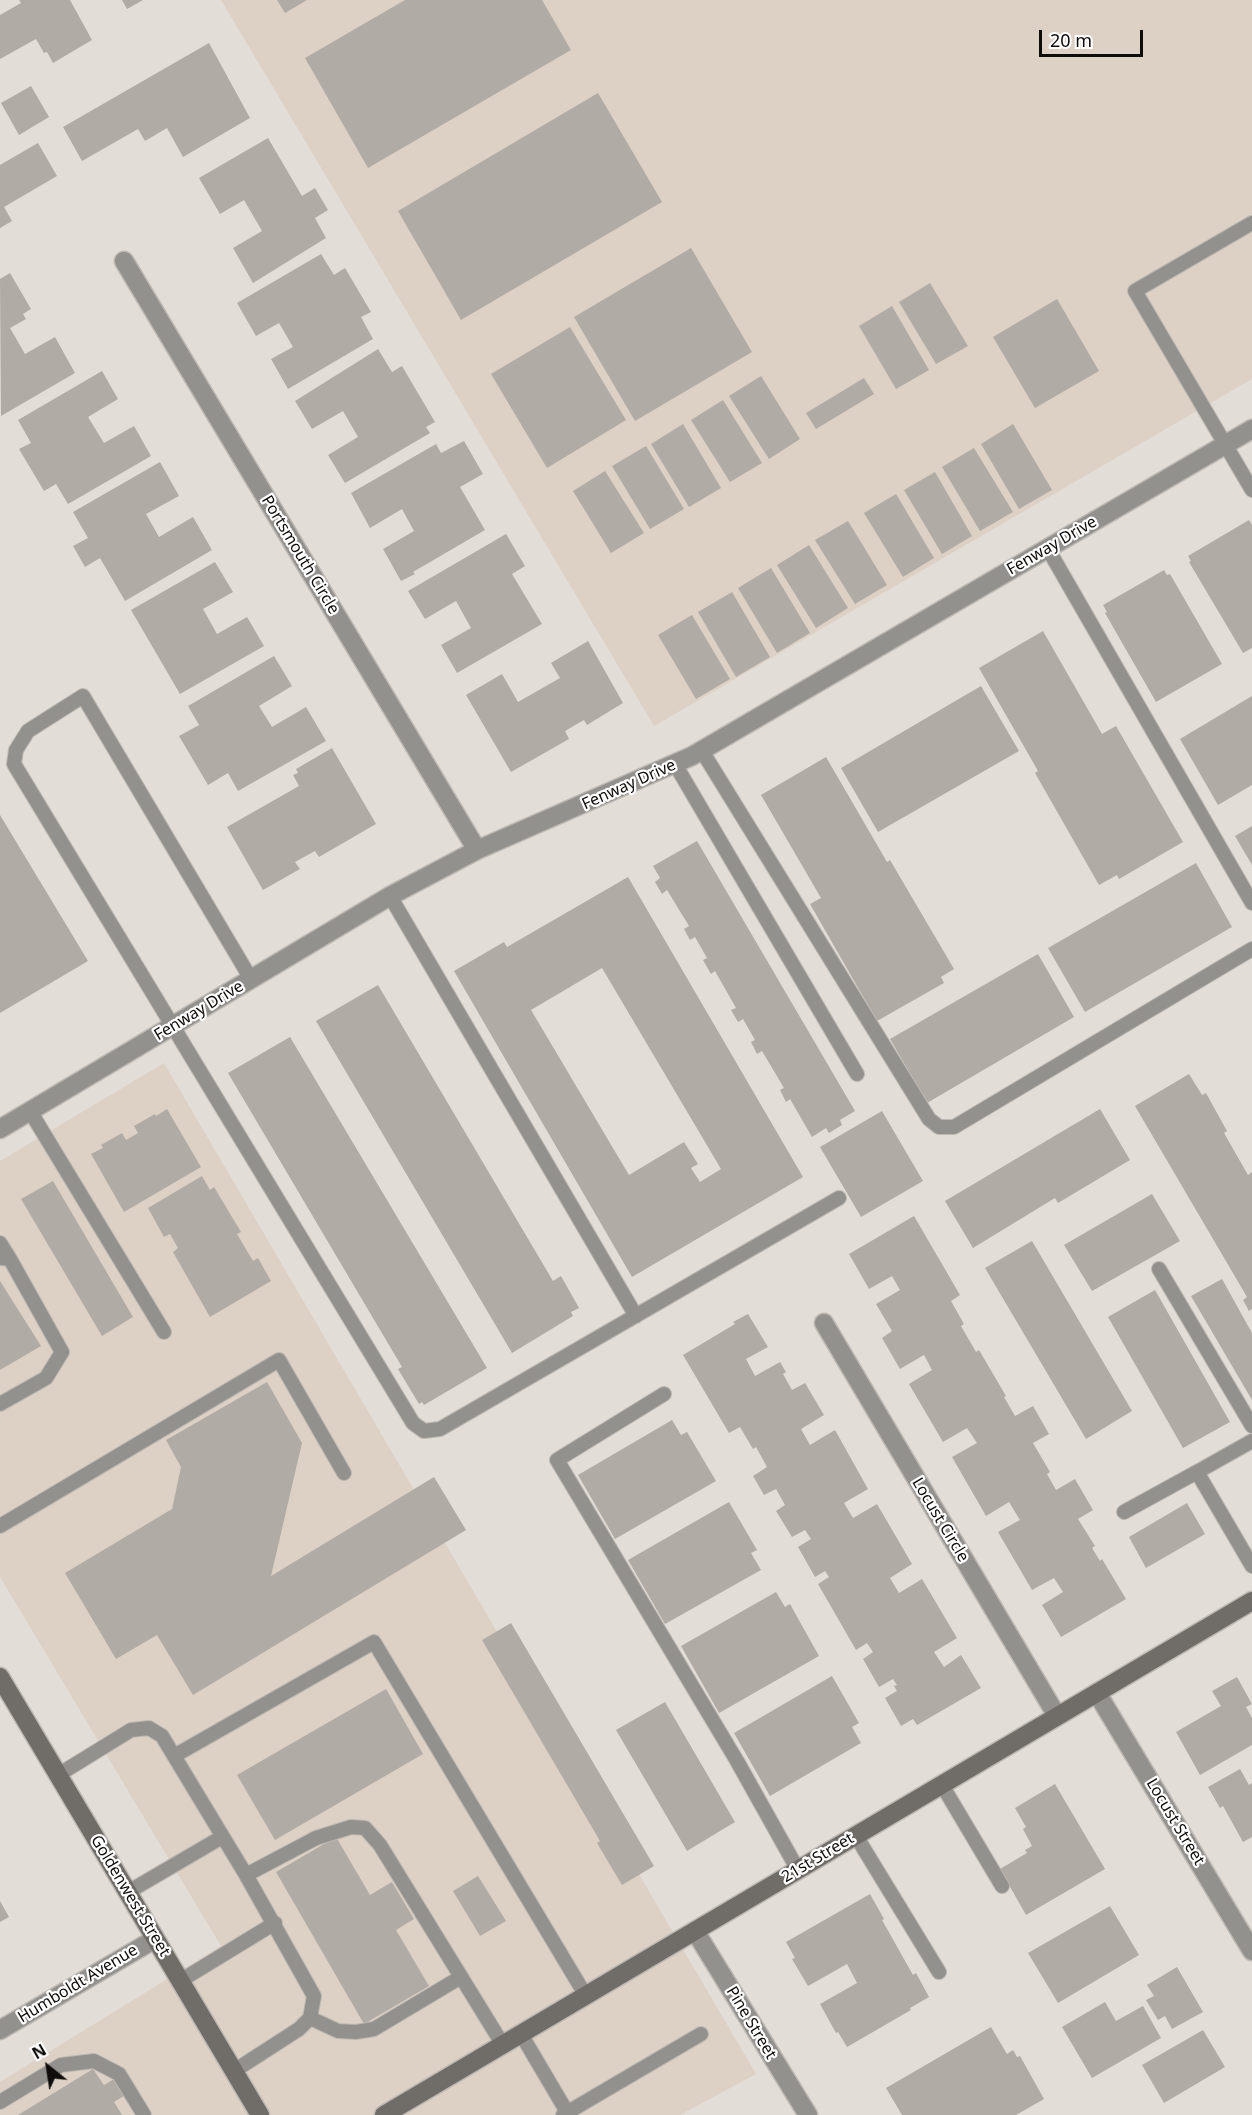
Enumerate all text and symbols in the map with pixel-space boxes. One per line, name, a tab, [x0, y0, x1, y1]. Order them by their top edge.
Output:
scale bar	[1042, 18, 1146, 56]
text: 20 m	[1050, 28, 1092, 52]
street label: Portsmouth Circle	[257, 492, 343, 618]
street label: Fenway Drive	[1004, 513, 1100, 579]
street label: Fenway Drive	[579, 756, 679, 814]
street label: Fenway Drive	[151, 977, 247, 1045]
street label: Locust Circle	[907, 1475, 973, 1565]
street label: Locust Street	[1142, 1775, 1208, 1869]
street label: 21st Street	[779, 1829, 857, 1887]
street label: Goldenwest Street	[86, 1832, 174, 1960]
street label: Humboldt Avenue	[15, 1941, 141, 2027]
street label: Pine Street	[722, 1983, 780, 2063]
north arrow	[18, 2037, 78, 2097]
text: N	[28, 2039, 50, 2064]

